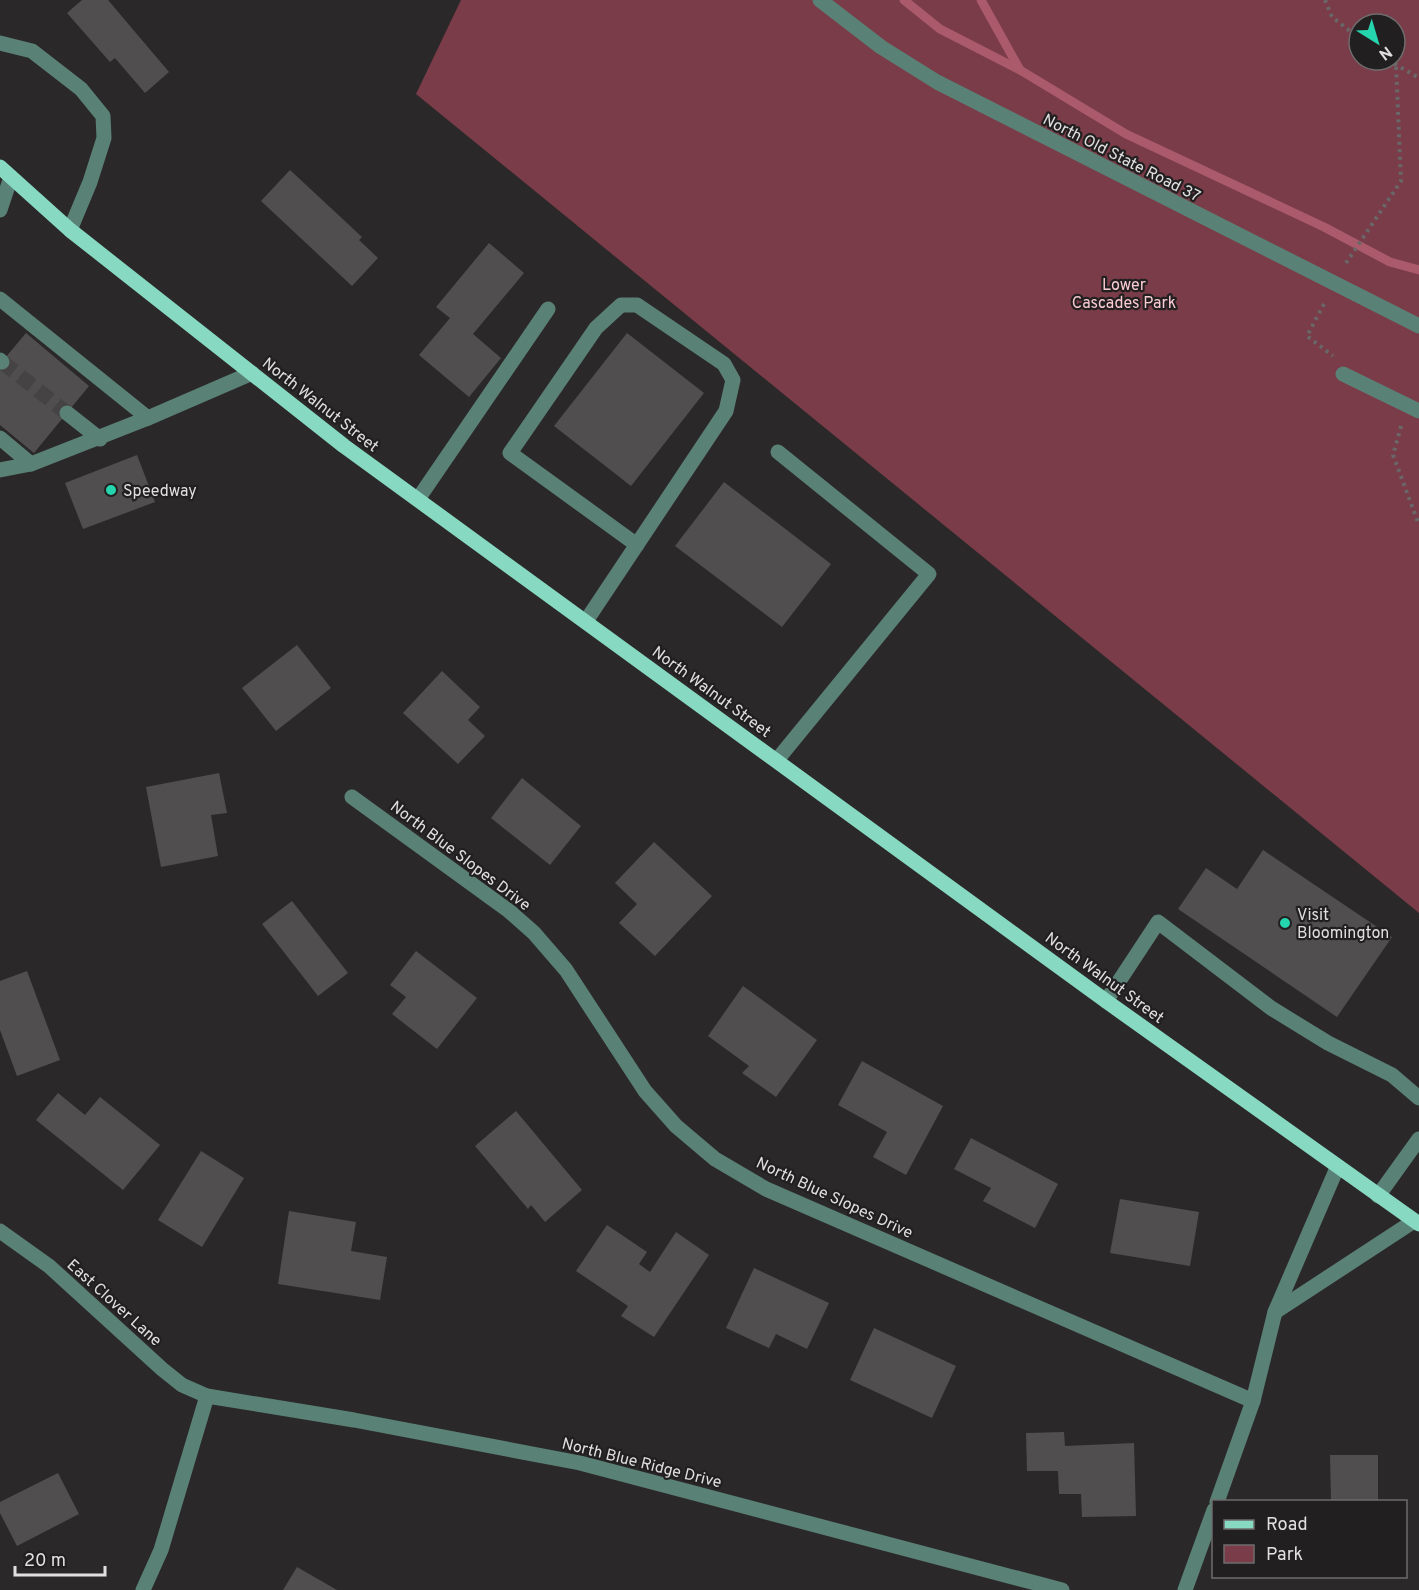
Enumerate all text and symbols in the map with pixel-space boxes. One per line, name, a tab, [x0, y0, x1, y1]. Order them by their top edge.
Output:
north arrow	[1347, 12, 1407, 72]
text: N	[1374, 41, 1395, 64]
street label: North Old State Road 37	[1039, 110, 1203, 207]
park label: Lower Cascades Park	[1072, 276, 1176, 314]
street label: North Walnut Street	[258, 354, 382, 457]
place label: Speedway	[123, 482, 197, 502]
marker: Speedway	[104, 483, 118, 497]
street label: North Walnut Street	[647, 643, 774, 743]
street label: North Blue Slopes Drive	[386, 797, 534, 916]
place label: Visit Bloomington	[1297, 906, 1389, 944]
marker: Visit Bloomington	[1278, 916, 1292, 930]
street label: North Walnut Street	[1040, 929, 1167, 1029]
street label: North Blue Slopes Drive	[753, 1154, 916, 1244]
street label: East Clover Lane	[62, 1256, 165, 1351]
street label: North Blue Ridge Drive	[560, 1434, 724, 1493]
legend	[1212, 1500, 1407, 1578]
text: Road	[1266, 1514, 1308, 1537]
scale bar	[15, 1539, 105, 1577]
text: Park	[1266, 1544, 1303, 1567]
text: 20 m	[24, 1550, 66, 1573]

